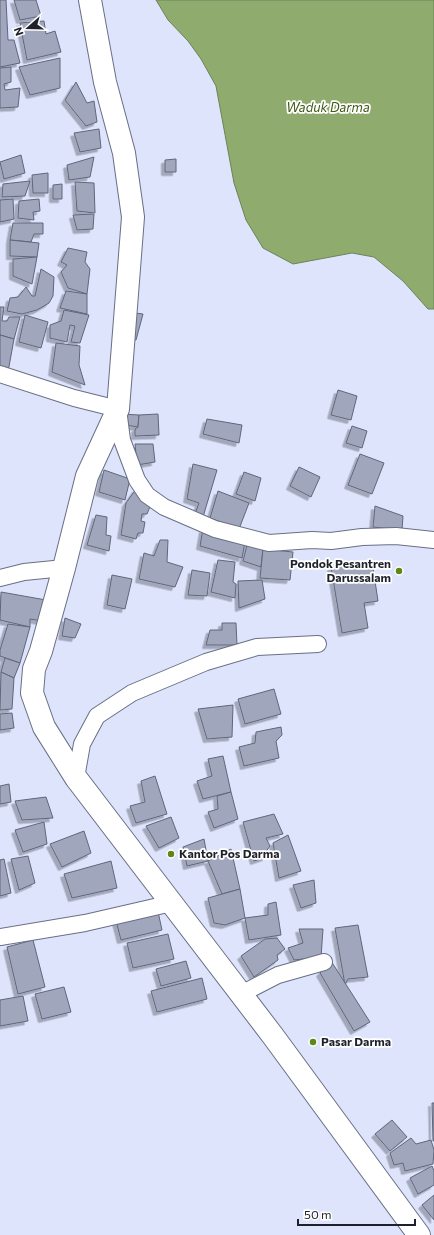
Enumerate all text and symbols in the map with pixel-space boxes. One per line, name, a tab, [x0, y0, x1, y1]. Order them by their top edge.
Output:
north arrow	[8, 8, 48, 48]
text: N	[11, 25, 26, 38]
water label: Waduk Darma	[286, 99, 370, 115]
place label: Pondok Pesantren Darussalam	[290, 556, 391, 584]
marker: Pondok Pesantren Darussalam	[394, 566, 404, 576]
place label: Kantor Pos Darma	[179, 846, 280, 860]
marker: Kantor Pos Darma	[166, 849, 176, 859]
place label: Pasar Darma	[321, 1034, 391, 1048]
marker: Pasar Darma	[308, 1037, 318, 1047]
scale bar	[298, 1201, 415, 1227]
text: 50 m	[304, 1207, 332, 1221]

